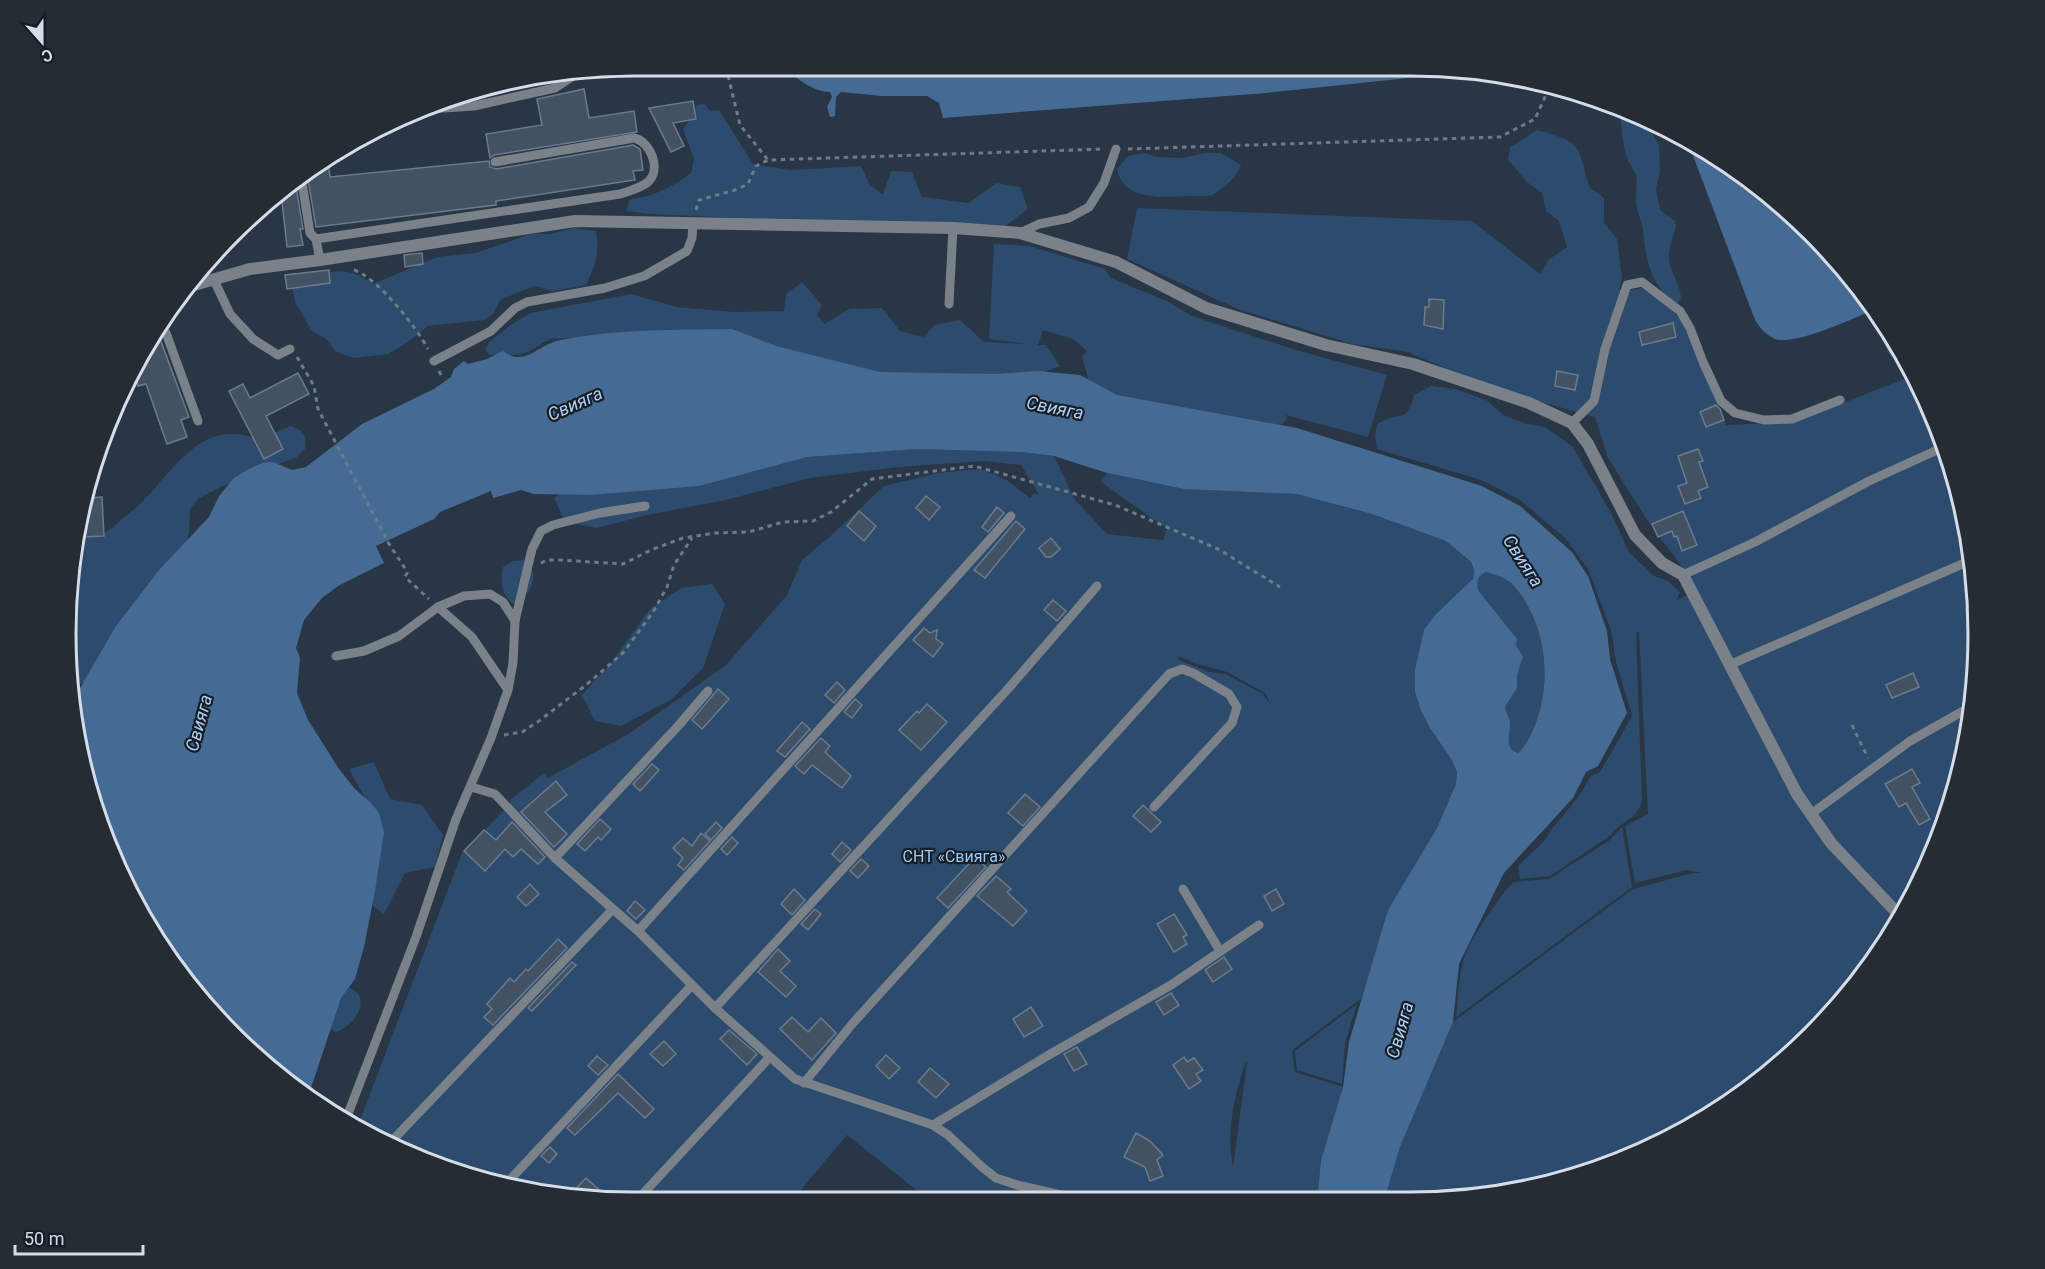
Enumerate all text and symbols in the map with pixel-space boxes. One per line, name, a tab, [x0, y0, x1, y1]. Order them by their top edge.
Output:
north arrow	[12, 12, 72, 72]
text: С	[39, 45, 55, 66]
water label: Свияга	[544, 382, 605, 425]
water label: Свияга	[1025, 392, 1085, 423]
water label: Свияга	[1499, 531, 1548, 591]
water label: Свияга	[181, 692, 216, 754]
park label: СНТ «Свияга»	[903, 847, 1005, 866]
water label: Свияга	[1381, 999, 1418, 1061]
scale bar	[15, 1218, 142, 1256]
text: 50 m	[24, 1228, 64, 1249]

